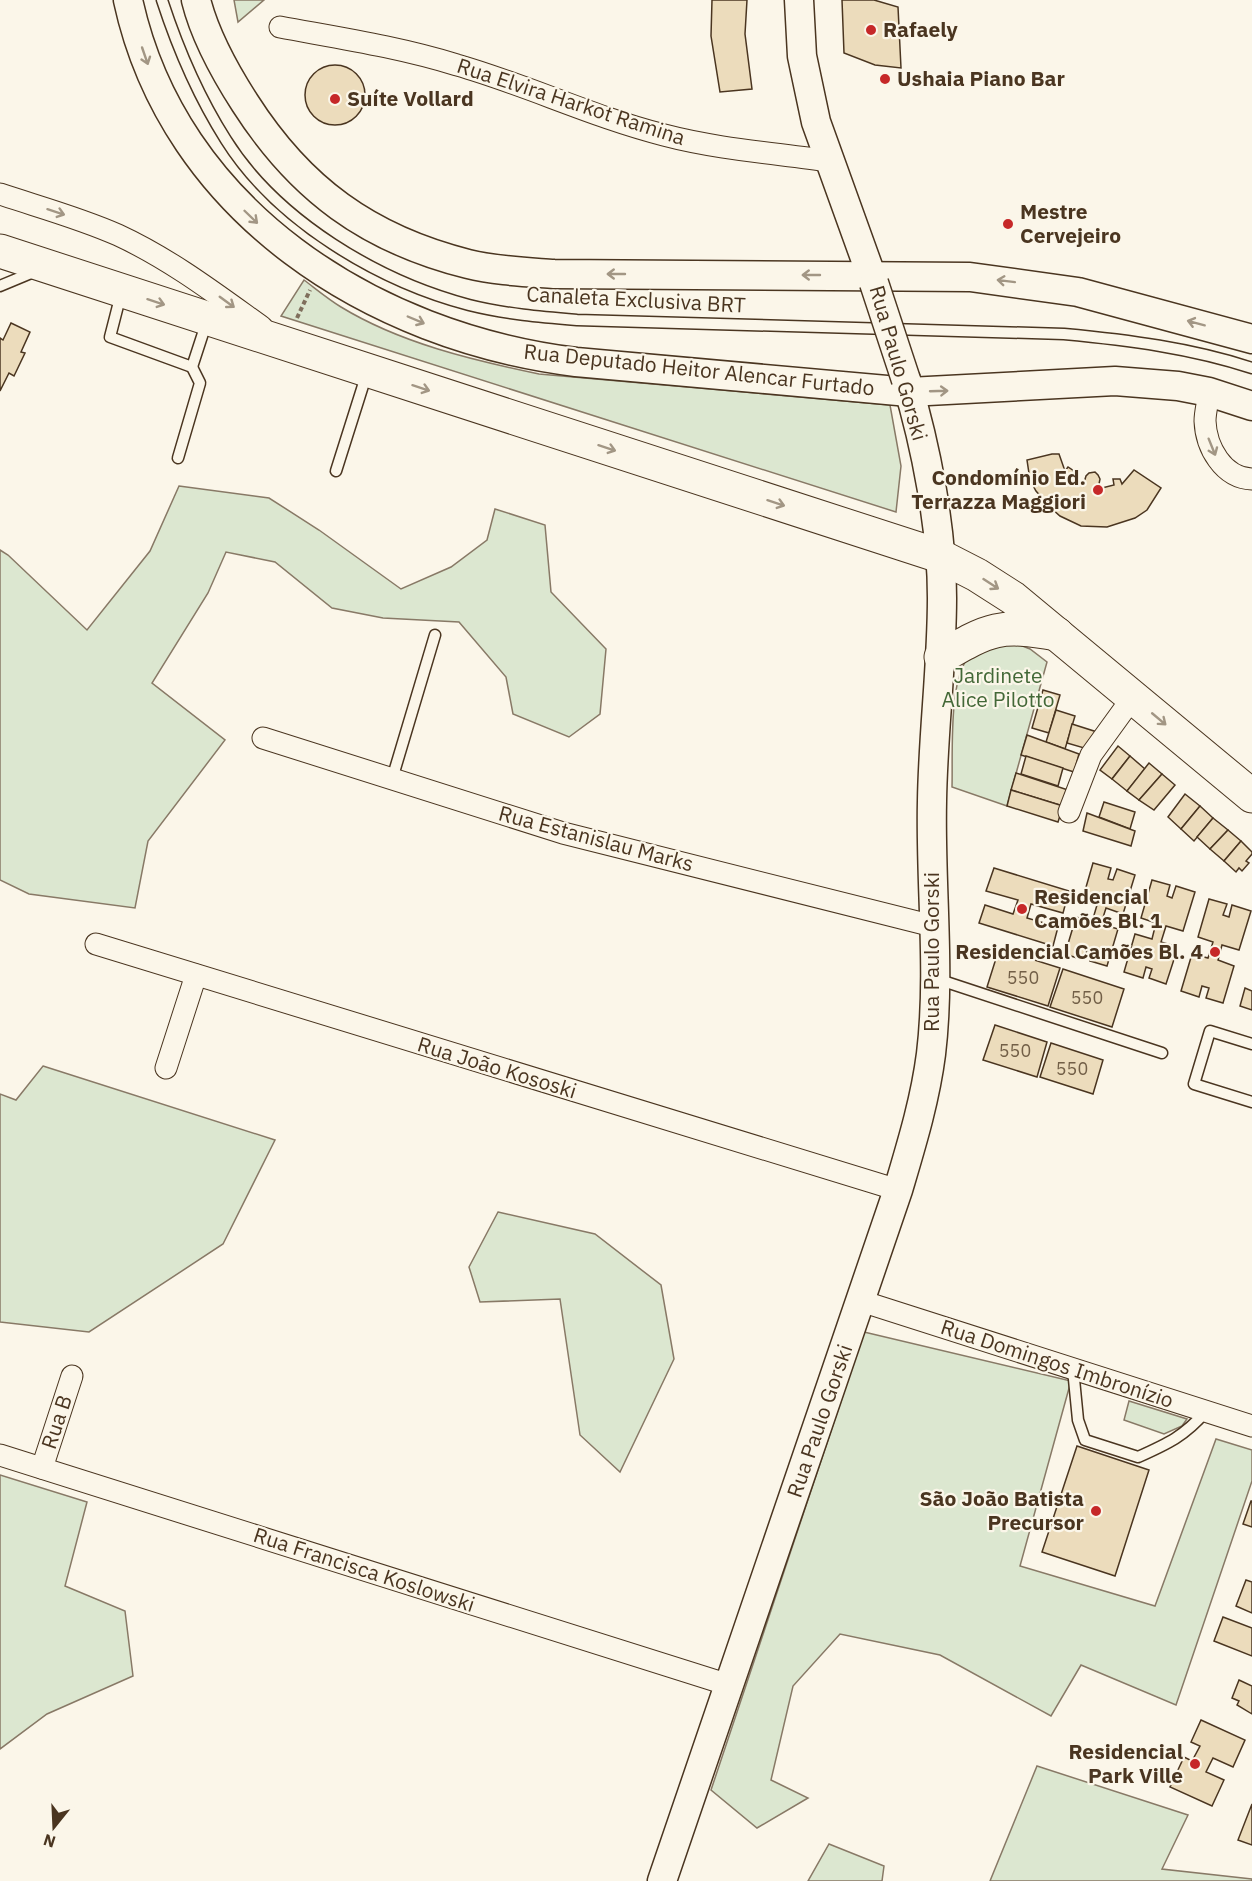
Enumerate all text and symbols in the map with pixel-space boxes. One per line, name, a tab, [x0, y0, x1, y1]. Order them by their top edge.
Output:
place label: Rafaely	[883, 15, 958, 43]
marker: Rafaely	[864, 23, 878, 37]
one-way arrow	[141, 46, 152, 65]
street label: Rua Elvira Harkot Ramina	[454, 51, 689, 151]
place label: Ushaia Piano Bar	[897, 64, 1066, 92]
marker: Ushaia Piano Bar	[878, 72, 892, 86]
place label: Suíte Vollard	[347, 84, 474, 112]
marker: Suíte Vollard	[328, 92, 342, 106]
place label: Mestre Cervejeiro	[1020, 197, 1121, 249]
one-way arrow	[46, 207, 65, 218]
one-way arrow	[244, 210, 259, 224]
marker: Mestre Cervejeiro	[1001, 217, 1015, 231]
one-way arrow	[606, 268, 626, 280]
one-way arrow	[801, 269, 821, 281]
one-way arrow	[996, 275, 1016, 286]
street label: Canaleta Exclusiva BRT	[526, 279, 746, 319]
street label: Rua Paulo Gorski	[863, 282, 935, 444]
one-way arrow	[219, 296, 235, 308]
one-way arrow	[146, 297, 165, 308]
one-way arrow	[406, 315, 425, 326]
one-way arrow	[1187, 317, 1206, 328]
street label: Rua Deputado Heitor Alencar Furtado	[522, 337, 876, 401]
one-way arrow	[411, 383, 430, 394]
one-way arrow	[929, 385, 949, 396]
one-way arrow	[1207, 437, 1218, 455]
one-way arrow	[597, 443, 616, 454]
place label: Condomínio Ed. Terrazza Maggiori	[911, 463, 1086, 515]
marker: Condomínio Ed. Terrazza Maggiori	[1091, 483, 1105, 497]
one-way arrow	[766, 498, 785, 509]
one-way arrow	[982, 578, 999, 590]
park label: Jardinete Alice Pilotto	[941, 661, 1055, 713]
one-way arrow	[1151, 713, 1167, 726]
street label: Rua Estanislau Marks	[496, 799, 697, 878]
street label: Rua Paulo Gorski	[917, 872, 945, 1032]
place label: Residencial Camões Bl. 1	[1034, 882, 1163, 934]
marker: Residencial Camões Bl. 1	[1015, 902, 1029, 916]
place label: Residencial Camões Bl. 4	[955, 937, 1203, 965]
marker: Residencial Camões Bl. 4	[1208, 945, 1222, 959]
house number: 550	[1007, 966, 1039, 989]
house number: 550	[1071, 986, 1103, 1009]
street label: Rua João Kososki	[414, 1030, 580, 1105]
house number: 550	[999, 1039, 1031, 1062]
house number: 550	[1056, 1057, 1088, 1080]
street label: Rua Domingos Imbronízio	[937, 1312, 1177, 1414]
street label: Rua Paulo Gorski	[780, 1340, 858, 1501]
street label: Rua B	[34, 1391, 78, 1452]
place label: São João Batista Precursor	[920, 1484, 1085, 1536]
marker: São João Batista Precursor	[1089, 1504, 1103, 1518]
street label: Rua Francisca Koslowski	[250, 1520, 479, 1618]
place label: Residencial Park Ville	[1069, 1737, 1183, 1789]
marker: Residencial Park Ville	[1188, 1757, 1202, 1771]
north arrow	[24, 1797, 84, 1857]
text: N	[41, 1830, 58, 1853]

